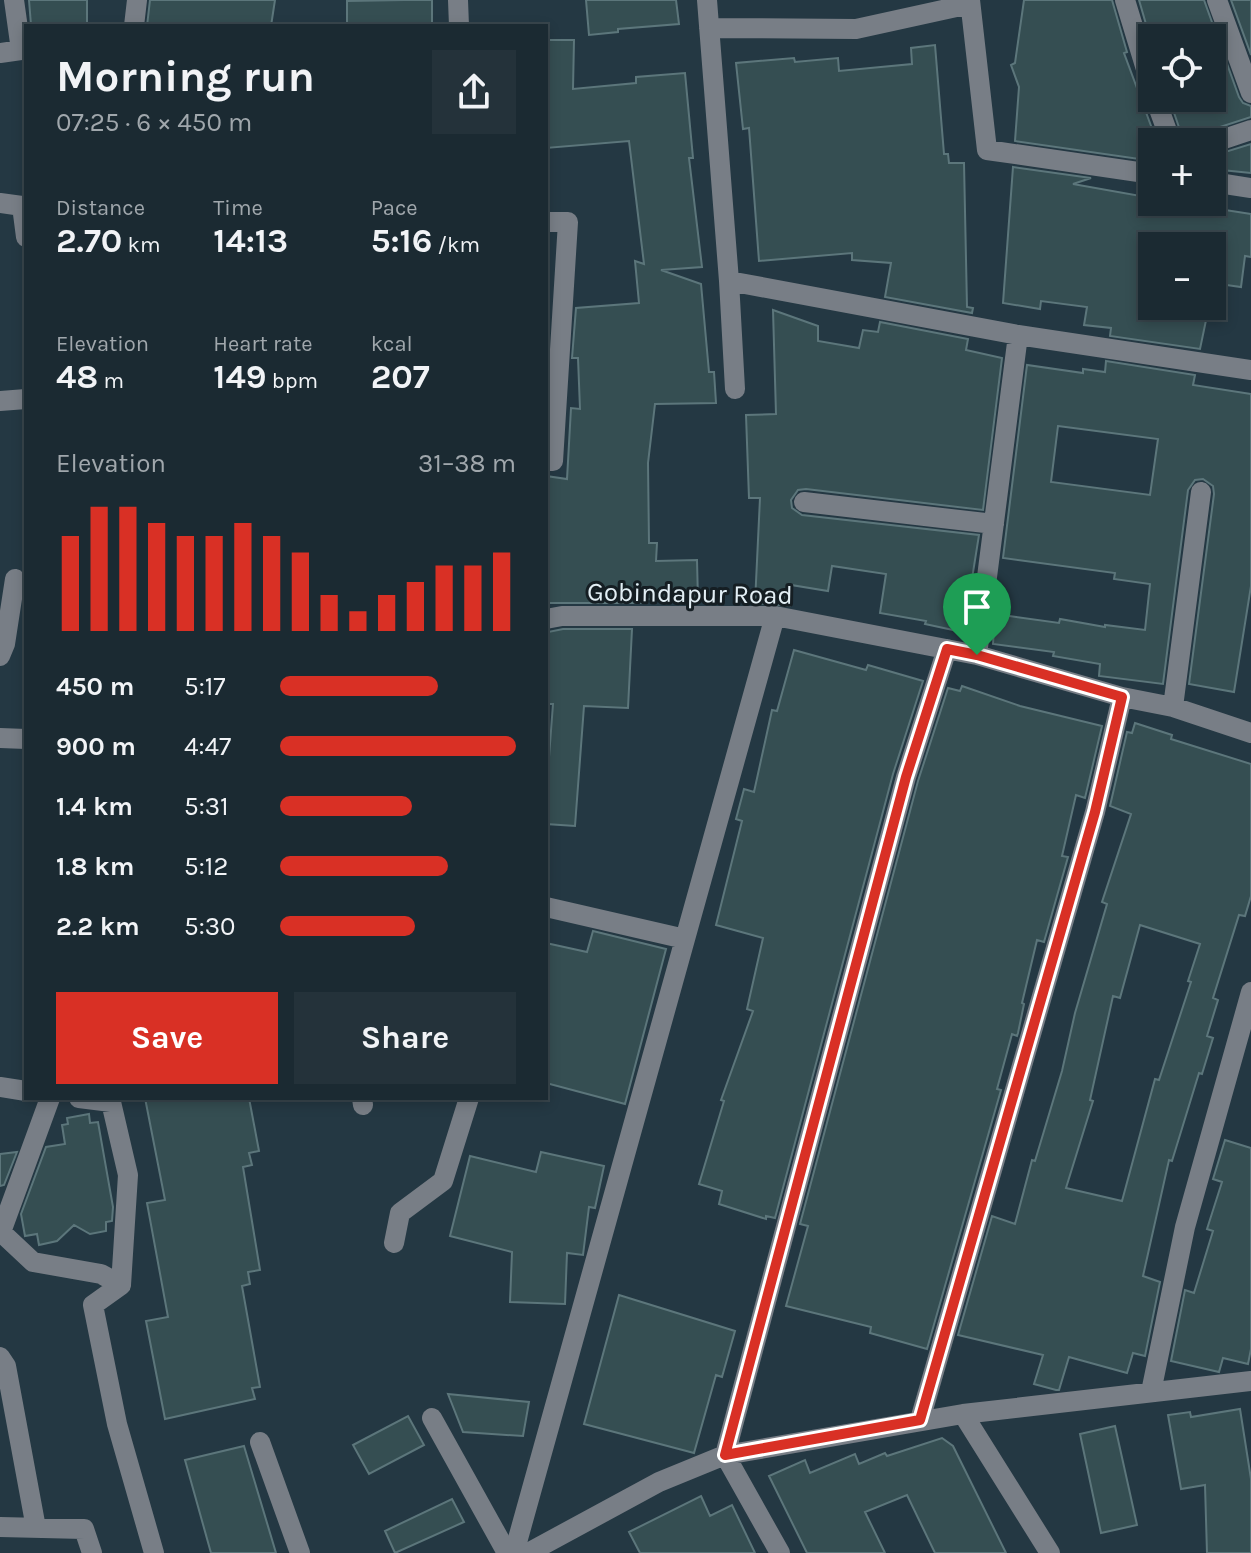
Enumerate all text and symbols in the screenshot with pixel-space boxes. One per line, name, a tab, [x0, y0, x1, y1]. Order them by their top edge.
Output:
map controls	[1138, 24, 1226, 320]
button: locate	[1138, 24, 1226, 112]
button: share	[432, 50, 516, 134]
text: Morning run	[56, 51, 315, 102]
text: 07:25 · 6 × 450 m	[56, 107, 252, 138]
button: +	[1138, 128, 1226, 216]
text: Distance	[56, 195, 145, 221]
text: Time	[213, 195, 263, 221]
text: Pace	[371, 195, 418, 221]
text: 2.70	[56, 221, 122, 261]
text: 14:13	[213, 221, 288, 261]
text: 5:16	[371, 221, 432, 261]
text: km	[122, 232, 161, 258]
text: /km	[432, 232, 480, 258]
button: −	[1138, 232, 1226, 320]
text: Elevation	[56, 331, 149, 357]
text: Heart rate	[213, 331, 313, 357]
text: kcal	[371, 331, 413, 357]
text: 48	[56, 357, 98, 397]
text: 149	[213, 357, 266, 397]
text: 207	[371, 357, 430, 397]
text: m	[98, 368, 124, 394]
text: bpm	[266, 368, 318, 394]
text: Elevation	[56, 448, 166, 479]
text: 31–38 m	[418, 448, 516, 479]
pin	[943, 573, 1011, 655]
street label: Gobindapur Road	[587, 576, 793, 611]
icon: arrive	[955, 585, 999, 629]
text: 450 m	[56, 671, 134, 702]
text: 5:17	[184, 671, 225, 702]
text: 900 m	[56, 731, 136, 762]
text: 4:47	[184, 731, 231, 762]
text: 1.4 km	[56, 791, 133, 822]
text: 5:31	[184, 791, 229, 822]
text: 1.8 km	[56, 851, 134, 882]
text: 5:12	[184, 851, 228, 882]
text: 2.2 km	[56, 911, 140, 942]
text: 5:30	[184, 911, 235, 942]
button: Save	[56, 992, 278, 1084]
button: Share	[294, 992, 516, 1084]

